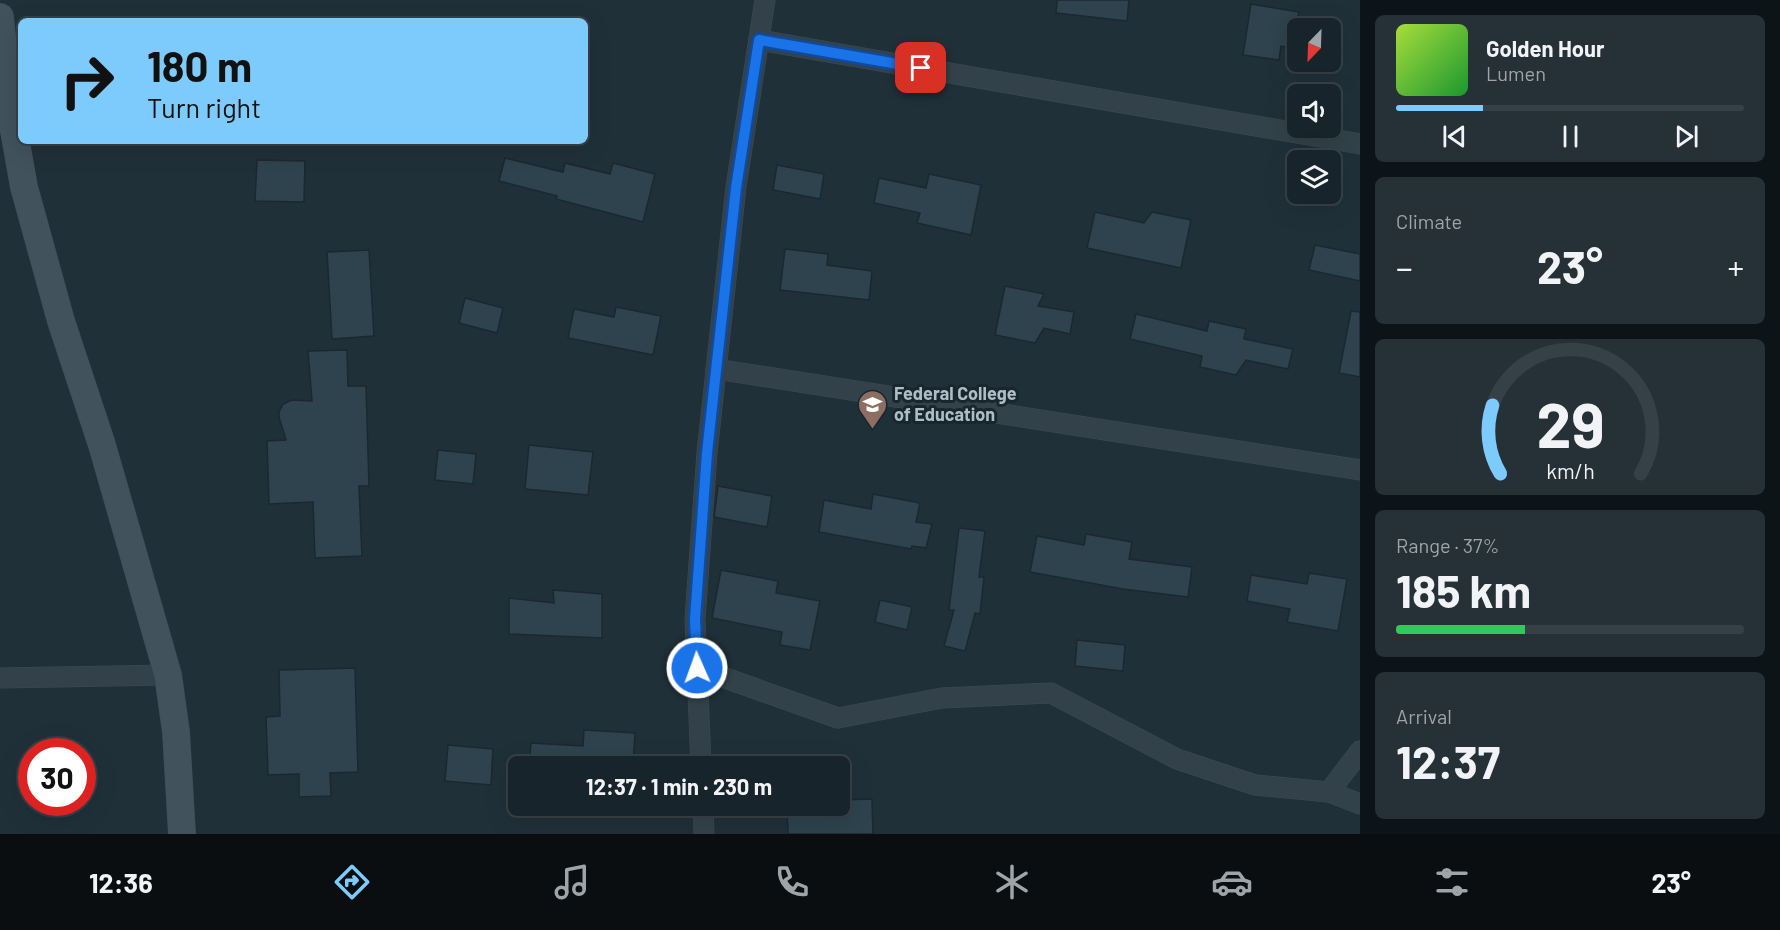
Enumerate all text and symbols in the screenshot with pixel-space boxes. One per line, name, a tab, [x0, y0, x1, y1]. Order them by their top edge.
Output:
north arrow	[1287, 18, 1341, 72]
map controls	[1287, 18, 1341, 204]
text: Golden Hour	[1486, 35, 1604, 61]
text: 180 m	[147, 40, 252, 90]
icon: right	[48, 42, 126, 120]
pin	[895, 42, 946, 93]
icon: arrive	[904, 51, 937, 84]
text: Lumen	[1486, 61, 1546, 85]
button: sound	[1287, 84, 1341, 138]
text: Turn right	[147, 91, 261, 123]
icon: previous	[1438, 120, 1471, 153]
icon: pause	[1554, 120, 1587, 153]
icon: next	[1670, 120, 1703, 153]
button: layers	[1287, 150, 1341, 204]
text: Climate	[1396, 209, 1462, 233]
text: 23°	[1537, 239, 1603, 293]
text: −	[1396, 247, 1413, 287]
text: +	[1727, 247, 1744, 287]
place label: Federal College of Education	[894, 382, 1017, 425]
text: 29	[1536, 386, 1604, 460]
school or university icon: Federal College of Education	[857, 388, 889, 430]
text: km/h	[1546, 458, 1594, 483]
text: Range · 37%	[1396, 533, 1500, 557]
text: 185 km	[1396, 563, 1531, 617]
position arrow	[665, 636, 729, 700]
text: Arrival	[1396, 704, 1452, 728]
text: 12:37	[1396, 734, 1500, 788]
speed limit sign: 30	[18, 738, 96, 816]
text: 12:37 · 1 min · 230 m	[586, 773, 772, 799]
icon: directions	[331, 861, 373, 903]
icon: music	[551, 861, 593, 903]
icon: phone	[771, 861, 813, 903]
icon: climate	[991, 861, 1033, 903]
icon: car	[1211, 861, 1253, 903]
icon: filters	[1431, 861, 1473, 903]
text: 12:36	[89, 866, 153, 898]
text: 23°	[1651, 866, 1691, 898]

